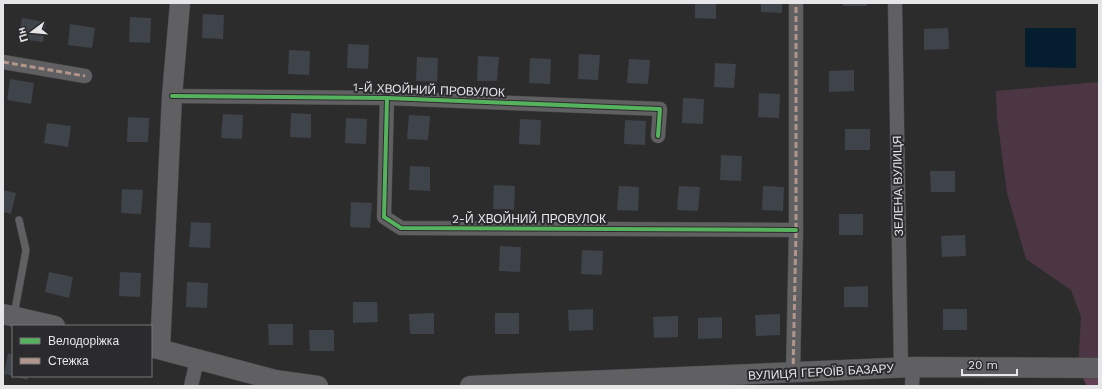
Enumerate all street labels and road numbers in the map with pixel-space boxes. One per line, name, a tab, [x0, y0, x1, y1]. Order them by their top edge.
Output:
street label: 1-Й ХВОЙНИЙ ПРОВУЛОК	[353, 79, 505, 100]
street label: ЗЕЛЕНА ВУЛИЦЯ	[890, 135, 906, 237]
street label: 2-Й ХВОЙНИЙ ПРОВУЛОК	[452, 211, 606, 226]
street label: ВУЛИЦЯ ГЕРОЇВ БАЗАРУ	[748, 361, 895, 383]

